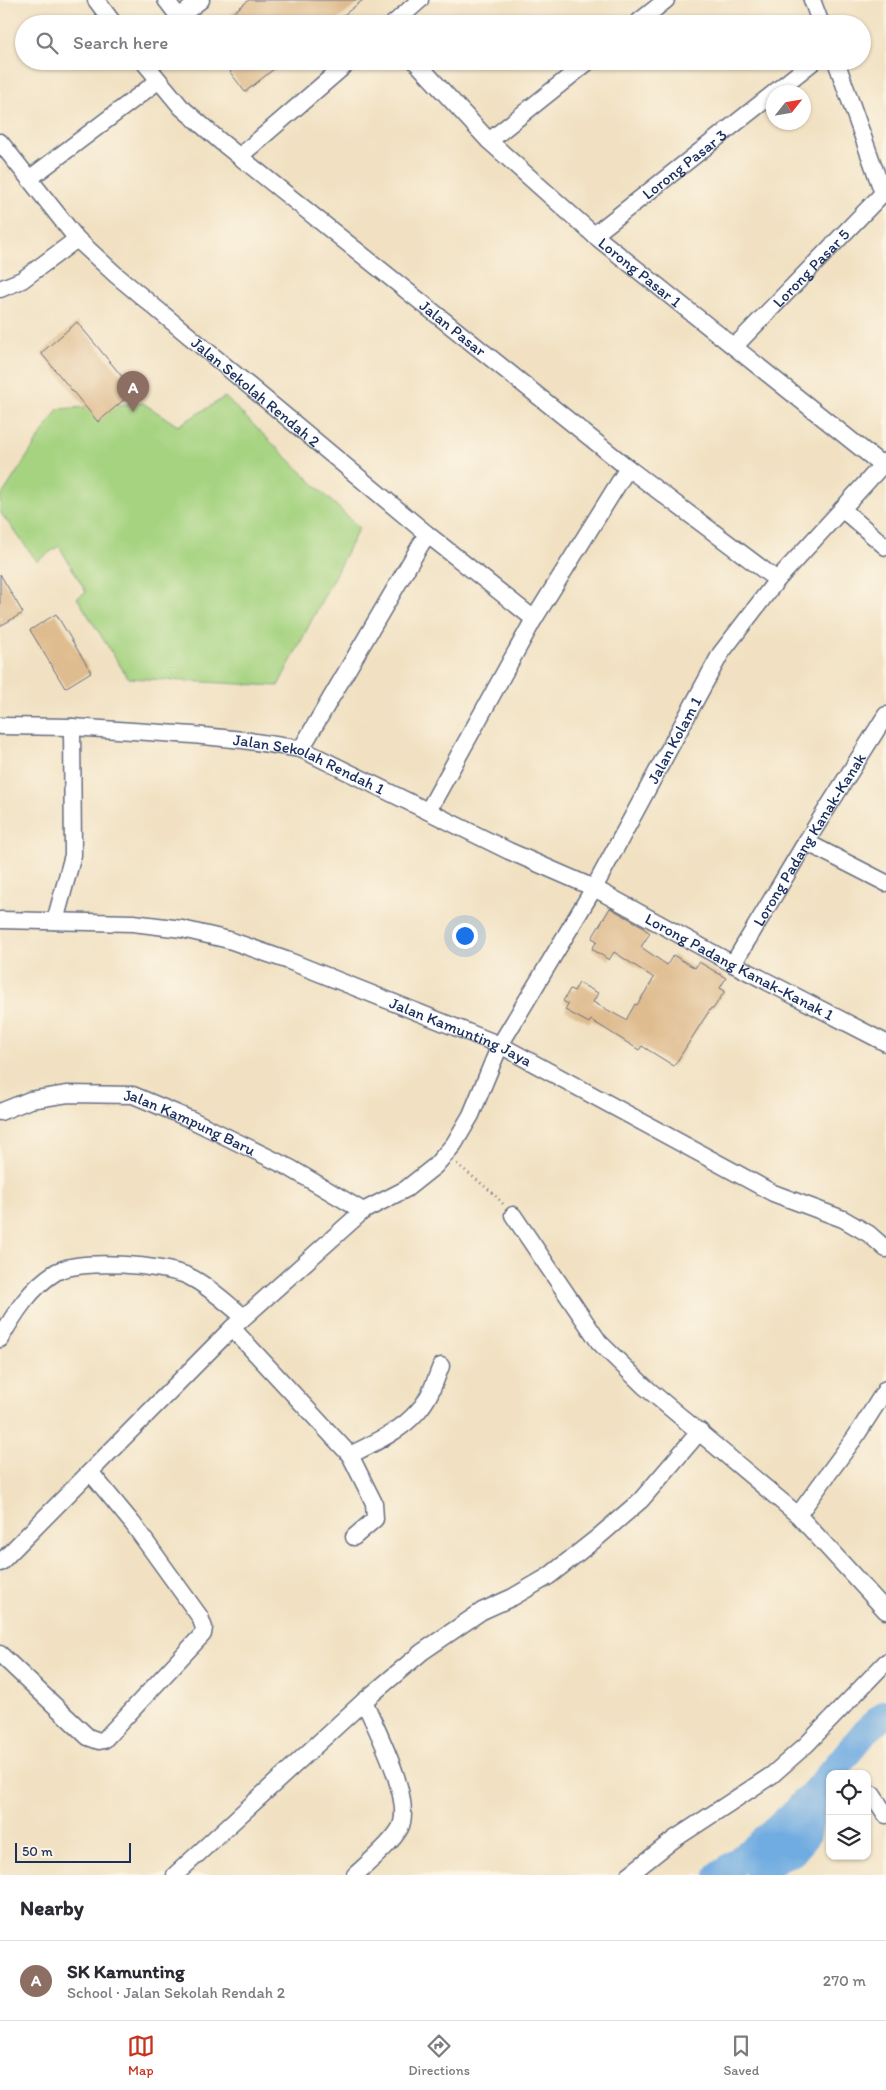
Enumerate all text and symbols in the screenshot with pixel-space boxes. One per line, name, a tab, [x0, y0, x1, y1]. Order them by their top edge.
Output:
search box	[15, 15, 871, 70]
icon: search	[33, 29, 61, 57]
text: Search here	[73, 31, 168, 54]
north arrow	[766, 85, 811, 130]
street label: Lorong Pasar 3	[638, 124, 731, 203]
street label: Lorong Pasar 5	[768, 224, 853, 311]
street label: Lorong Pasar 1	[595, 233, 686, 311]
street label: Jalan Pasar	[416, 295, 491, 360]
street label: Jalan Sekolah Rendah 2	[188, 332, 325, 451]
pin: A	[117, 371, 149, 412]
street label: Jalan Kolam 1	[643, 693, 705, 787]
street label: Jalan Sekolah Rendah 1	[232, 730, 388, 798]
street label: Lorong Padang Kanak-Kanak	[749, 749, 870, 929]
street label: Lorong Padang Kanak-Kanak 1	[642, 908, 838, 1024]
your location	[452, 923, 478, 949]
street label: Jalan Kamunting Jaya	[387, 993, 536, 1070]
street label: Jalan Kampung Baru	[123, 1085, 259, 1159]
map controls	[826, 1770, 871, 1860]
button: locate	[826, 1770, 871, 1815]
button: layers	[826, 1815, 871, 1860]
scale bar	[15, 1840, 131, 1863]
text: 50 m	[22, 1843, 53, 1860]
text: Nearby	[20, 1895, 84, 1920]
text: SK Kamunting	[67, 1960, 185, 1983]
text: A	[31, 1971, 41, 1990]
text: 270 m	[823, 1971, 866, 1990]
text: School · Jalan Sekolah Rendah 2	[67, 1983, 285, 2002]
tab: Map	[127, 2032, 155, 2079]
tab: Directions	[408, 2032, 470, 2079]
tab: Saved	[723, 2032, 759, 2079]

